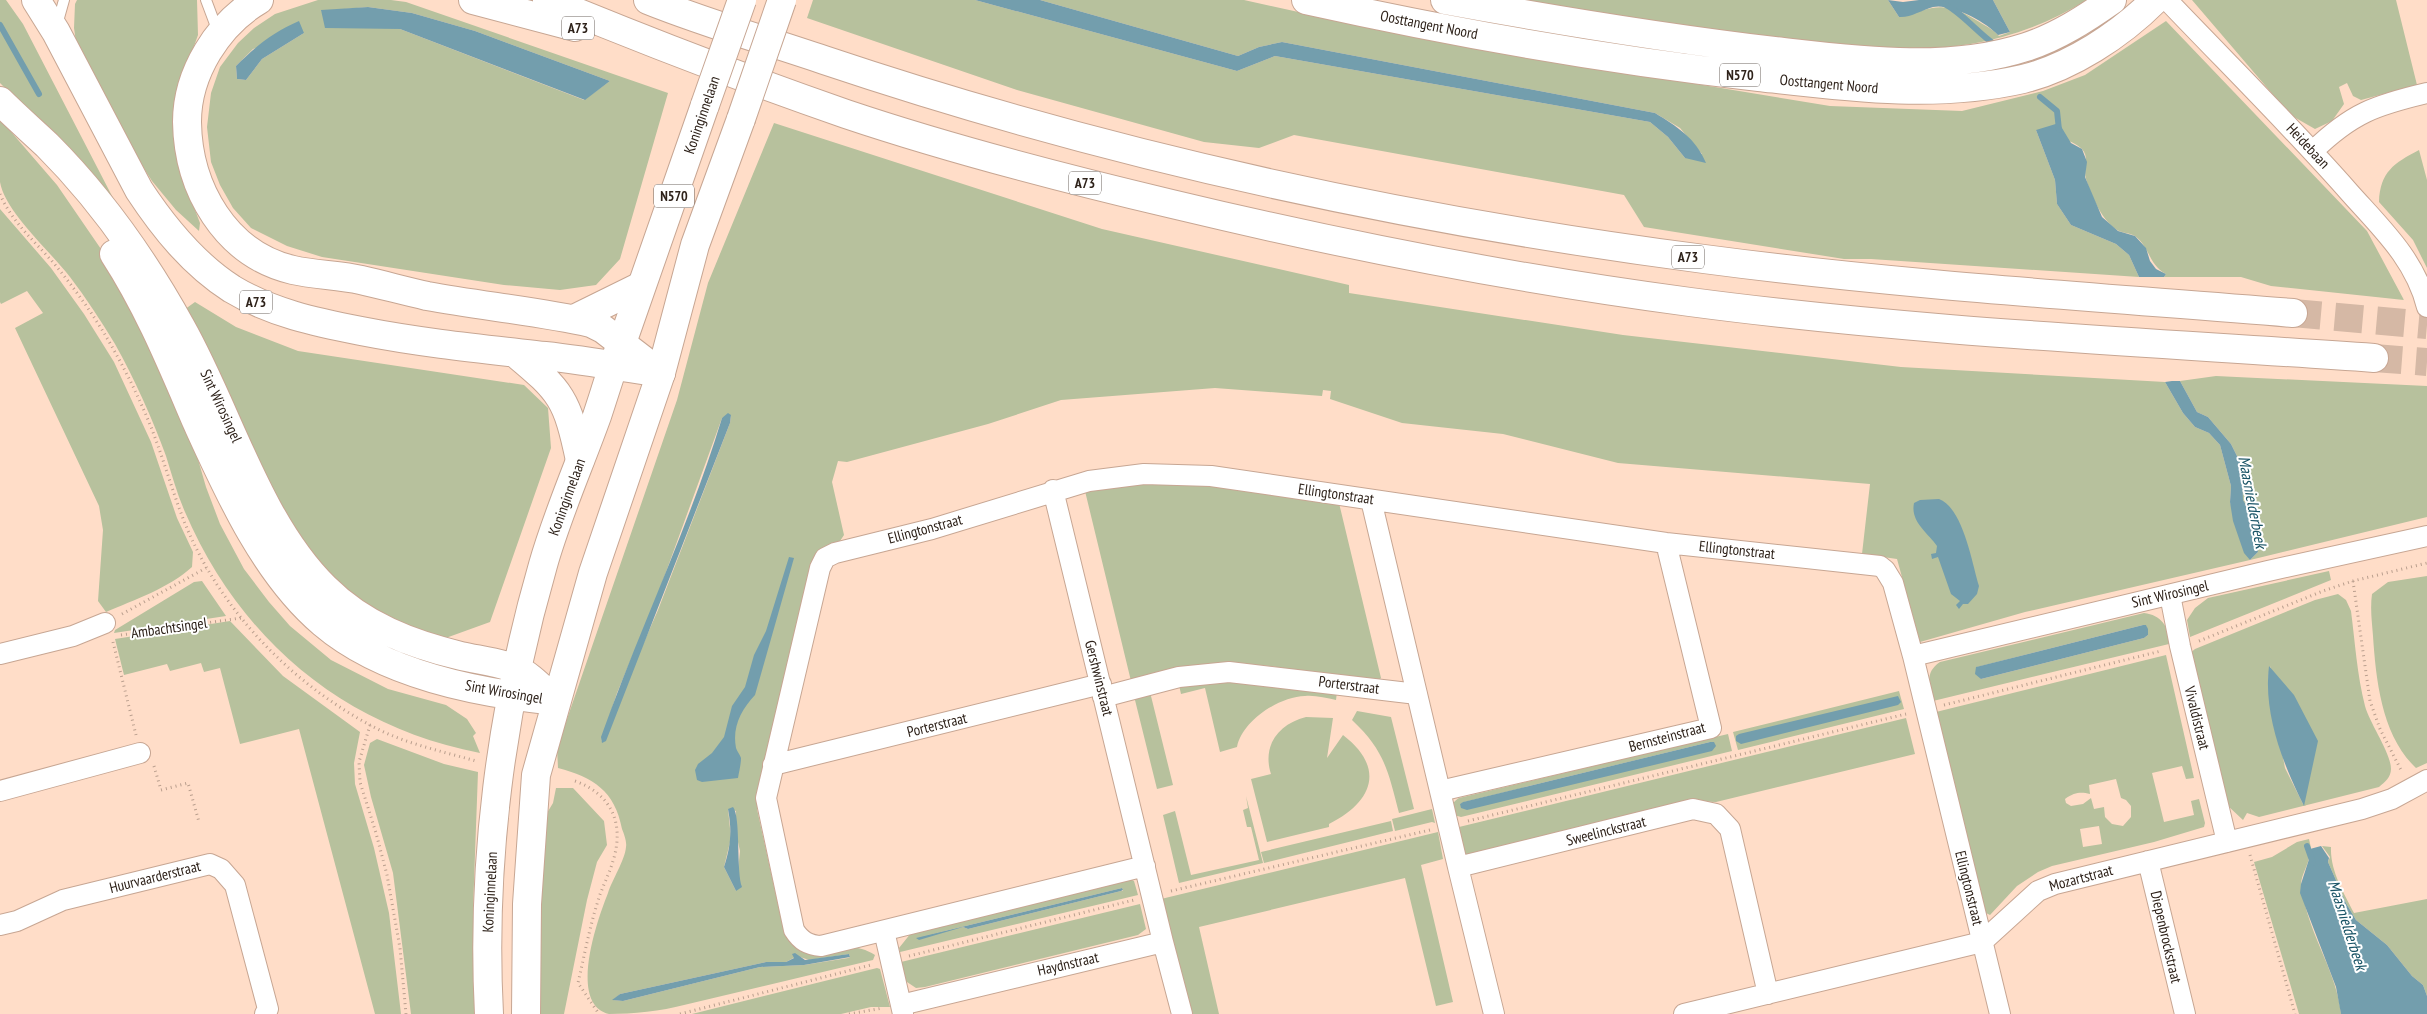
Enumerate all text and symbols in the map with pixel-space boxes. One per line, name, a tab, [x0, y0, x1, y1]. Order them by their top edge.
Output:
street label: Oosttangent Noord	[1379, 6, 1479, 43]
road number: A73	[562, 16, 594, 40]
road number: N570	[1720, 64, 1760, 86]
street label: Oosttangent Noord	[1779, 70, 1879, 97]
street label: Koninginnelaan	[679, 73, 724, 156]
street label: Heidebaan	[2283, 119, 2334, 172]
road number: A73	[1069, 172, 1101, 194]
road number: N570	[654, 185, 694, 208]
road number: A73	[1672, 246, 1704, 268]
road number: A73	[240, 290, 272, 314]
street label: Sint Wirosingel	[196, 366, 247, 446]
water label: Maasnielderbeek	[2234, 454, 2272, 551]
street label: Koninginnelaan	[544, 456, 589, 538]
street label: Ellingtonstraat	[1297, 479, 1375, 508]
street label: Ellingtonstraat	[886, 509, 964, 548]
street label: Ellingtonstraat	[1698, 536, 1776, 563]
street label: Sint Wirosingel	[2130, 575, 2211, 612]
street label: Ambachtsingel	[130, 613, 209, 642]
street label: Gershwinstraat	[1081, 638, 1118, 718]
street label: Porterstraat	[1318, 671, 1381, 698]
street label: Sint Wirosingel	[464, 675, 545, 708]
street label: Vivaldistraat	[2180, 683, 2215, 752]
street label: Porterstraat	[905, 708, 969, 741]
street label: Bernsteinstraat	[1626, 717, 1707, 756]
street label: Sweelinckstraat	[1564, 811, 1648, 850]
street label: Ellingtonstraat	[1951, 849, 1988, 927]
street label: Koninginnelaan	[478, 851, 501, 933]
street label: Huurvaarderstraat	[107, 856, 202, 897]
street label: Mozartstraat	[2047, 860, 2115, 895]
water label: Maasnielderbeek	[2324, 877, 2372, 974]
street label: Diepenbrockstraat	[2147, 889, 2186, 985]
street label: Haydnstraat	[1035, 947, 1100, 980]

